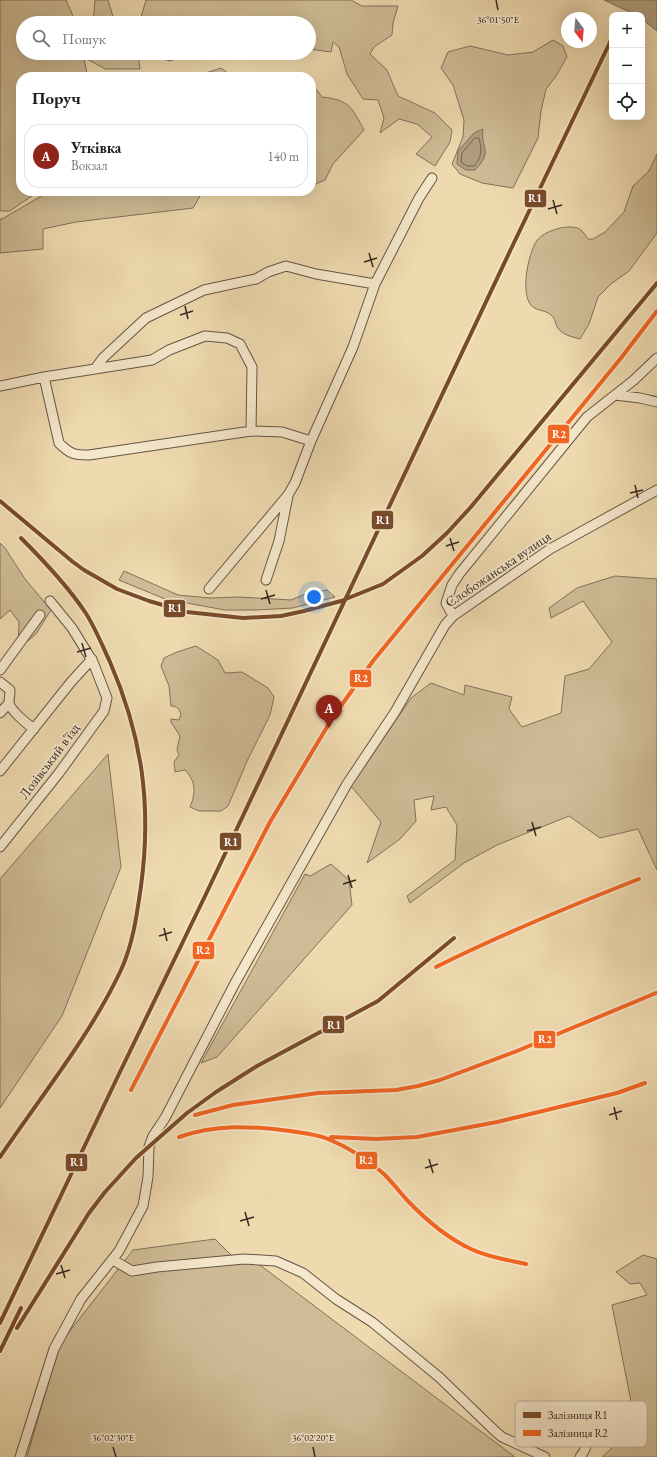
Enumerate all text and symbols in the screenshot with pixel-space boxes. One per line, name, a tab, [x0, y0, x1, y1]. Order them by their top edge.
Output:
north arrow	[561, 12, 597, 48]
map controls	[609, 12, 645, 120]
button: +	[609, 12, 645, 48]
text: 36°01'50"E	[477, 13, 520, 26]
search box	[16, 16, 316, 60]
icon: search	[30, 27, 52, 49]
text: Пошук	[62, 29, 106, 48]
button: −	[609, 48, 645, 84]
button: locate	[609, 84, 645, 120]
text: Поруч	[32, 87, 81, 109]
text: Уткiвка	[71, 138, 121, 157]
text: A	[41, 148, 51, 165]
text: 140 m	[268, 148, 299, 165]
text: Вокзал	[71, 157, 108, 174]
line badge: R1	[524, 189, 547, 208]
text: R1	[528, 191, 542, 205]
line badge: R2	[547, 424, 570, 444]
text: R2	[552, 427, 566, 441]
line badge: R1	[371, 510, 394, 530]
text: R1	[376, 513, 390, 527]
street label: Слобожанська вулиця	[441, 527, 555, 611]
your location	[304, 587, 324, 607]
line badge: R1	[163, 599, 186, 618]
text: R1	[168, 601, 182, 615]
line badge: R2	[349, 669, 372, 688]
text: R2	[354, 671, 368, 685]
pin: A	[316, 695, 342, 728]
street label: Лозівський в'їзд	[15, 719, 84, 802]
line badge: R1	[219, 832, 242, 851]
text: R1	[224, 835, 238, 849]
line badge: R2	[192, 941, 215, 960]
text: R2	[196, 943, 210, 957]
line badge: R1	[322, 1015, 345, 1034]
text: R1	[327, 1018, 341, 1032]
line badge: R2	[533, 1030, 556, 1049]
text: R2	[538, 1032, 552, 1046]
line badge: R2	[355, 1151, 378, 1170]
line badge: R1	[65, 1153, 88, 1172]
text: R2	[359, 1153, 373, 1167]
text: R1	[70, 1155, 84, 1169]
legend	[515, 1401, 647, 1447]
text: Залізниця R1	[548, 1408, 608, 1422]
text: Залізниця R2	[548, 1426, 608, 1440]
text: 36°02'30"E	[92, 1431, 135, 1444]
text: 36°02'20"E	[292, 1431, 335, 1444]

